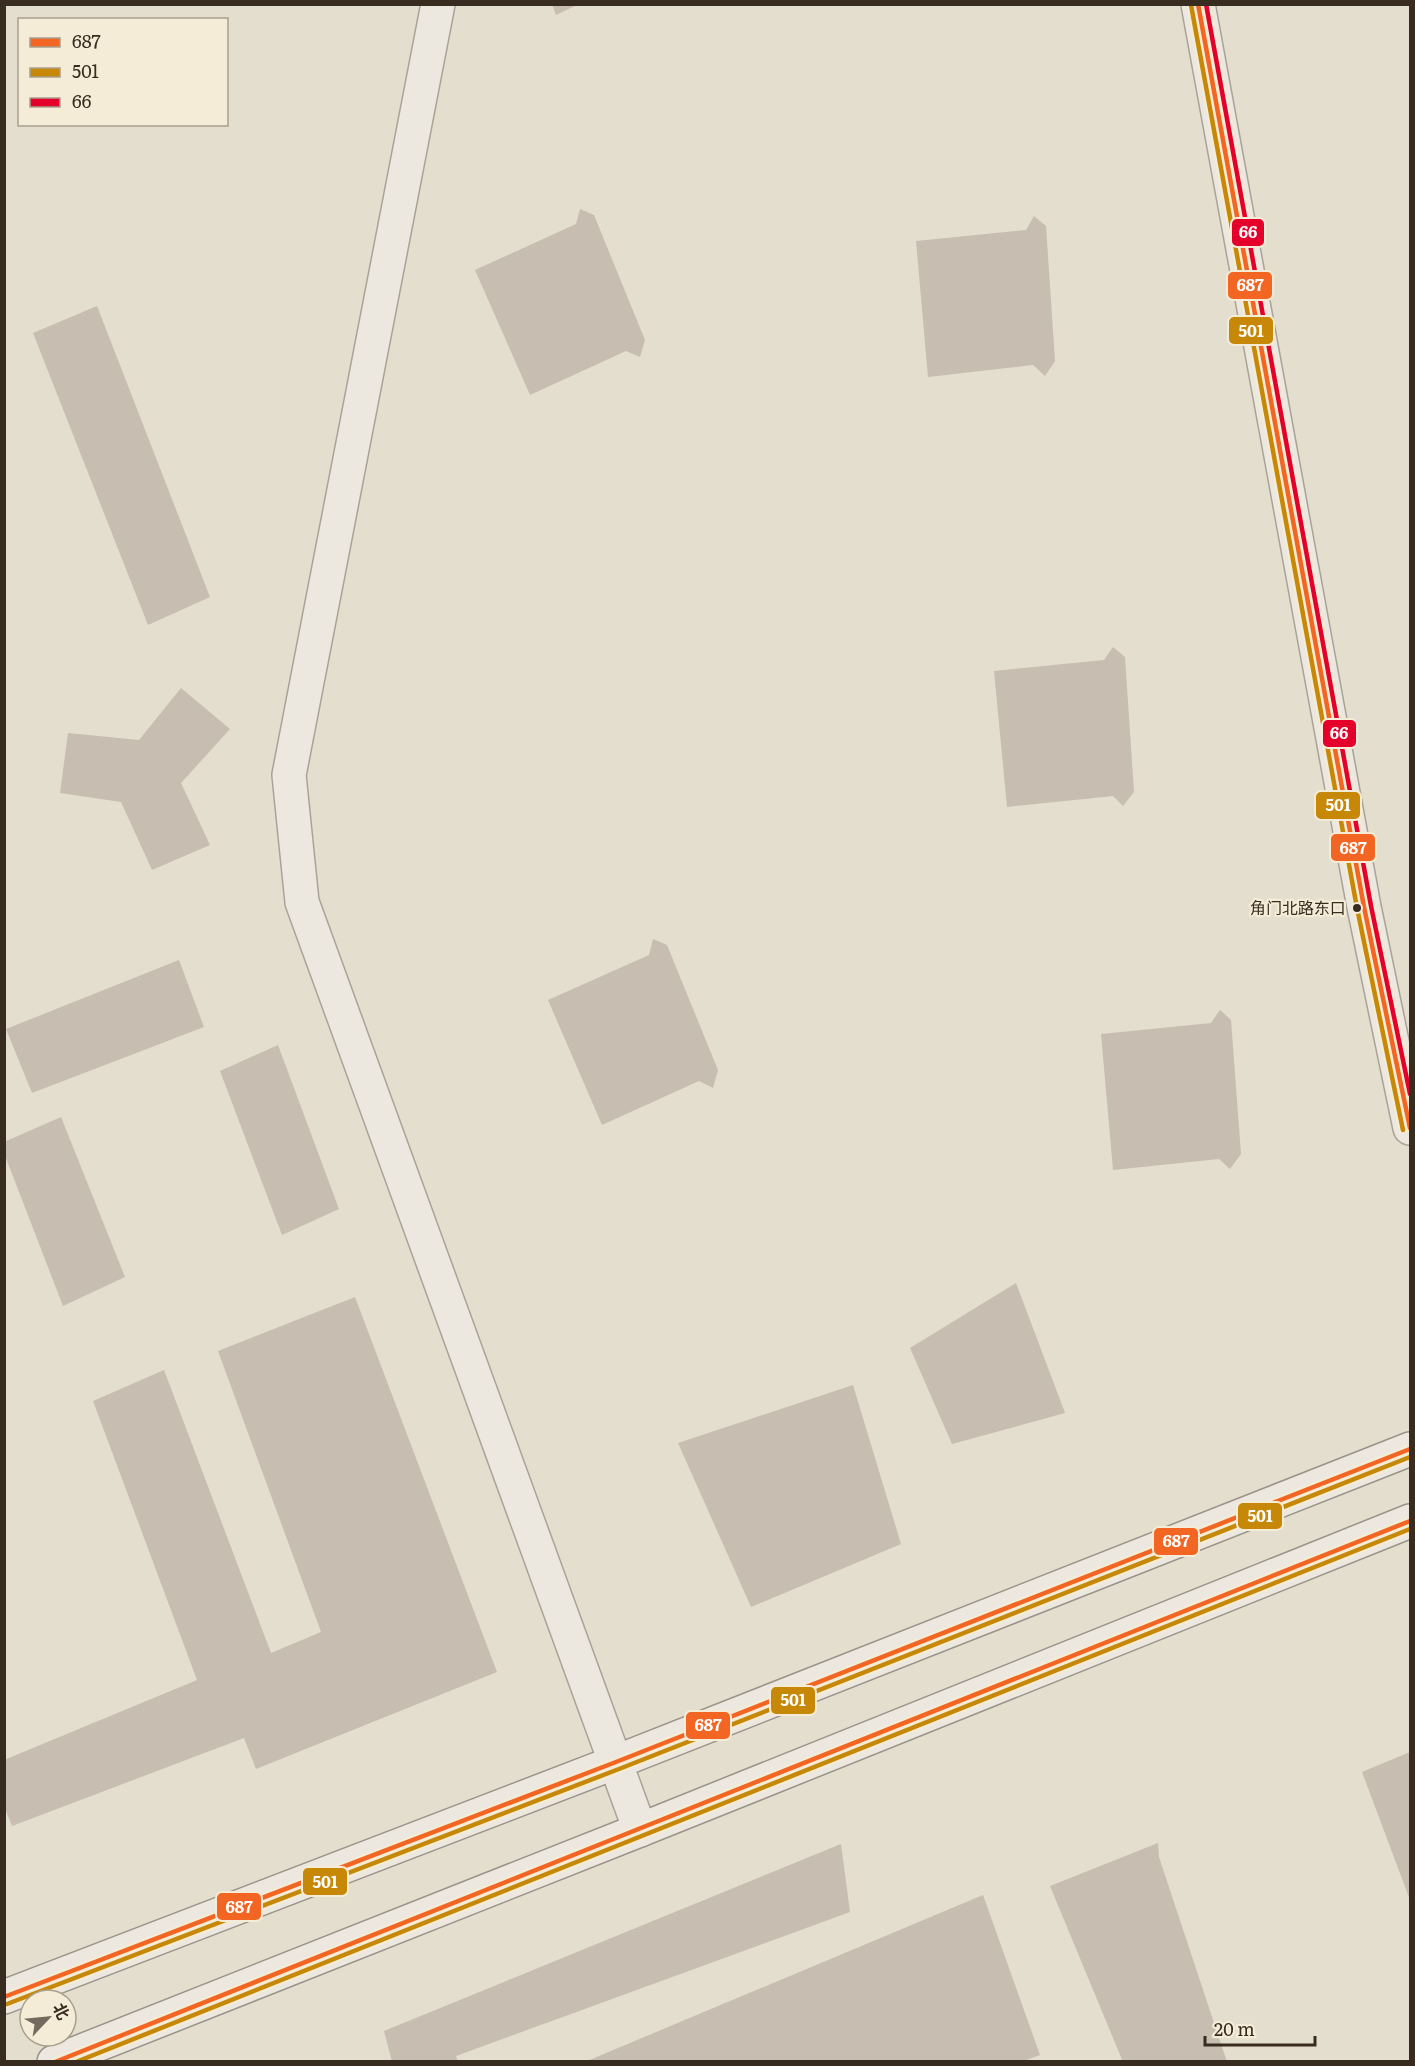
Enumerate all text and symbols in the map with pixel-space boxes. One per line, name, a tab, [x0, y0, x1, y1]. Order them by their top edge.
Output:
legend	[18, 18, 228, 126]
text: 687	[72, 27, 101, 54]
text: 501	[72, 57, 99, 84]
text: 66	[72, 87, 92, 114]
line badge: 66	[1231, 218, 1265, 247]
text: 66	[1239, 219, 1257, 243]
line badge: 687	[1227, 271, 1273, 300]
text: 687	[1236, 272, 1264, 296]
line badge: 501	[1228, 316, 1274, 345]
text: 501	[1238, 318, 1264, 342]
line badge: 66	[1322, 719, 1357, 748]
text: 66	[1330, 720, 1348, 744]
line badge: 501	[1315, 791, 1361, 820]
text: 501	[1325, 792, 1351, 816]
line badge: 687	[1330, 833, 1376, 862]
text: 687	[1339, 835, 1367, 859]
place label: 角门北路东口	[1250, 895, 1346, 919]
marker: 角门北路东口	[1351, 902, 1363, 914]
line badge: 501	[1237, 1502, 1283, 1530]
text: 501	[1247, 1503, 1273, 1527]
line badge: 687	[1153, 1527, 1199, 1556]
text: 687	[1162, 1528, 1190, 1552]
line badge: 501	[770, 1686, 816, 1715]
text: 501	[780, 1687, 806, 1711]
line badge: 687	[685, 1711, 731, 1740]
text: 687	[694, 1712, 722, 1736]
line badge: 501	[302, 1867, 348, 1896]
text: 501	[312, 1869, 338, 1893]
line badge: 687	[216, 1892, 262, 1921]
text: 687	[225, 1894, 253, 1918]
north arrow	[18, 1988, 78, 2048]
text: 北	[48, 1999, 77, 2023]
scale bar	[1205, 2009, 1314, 2047]
text: 20 m	[1214, 2015, 1255, 2042]

